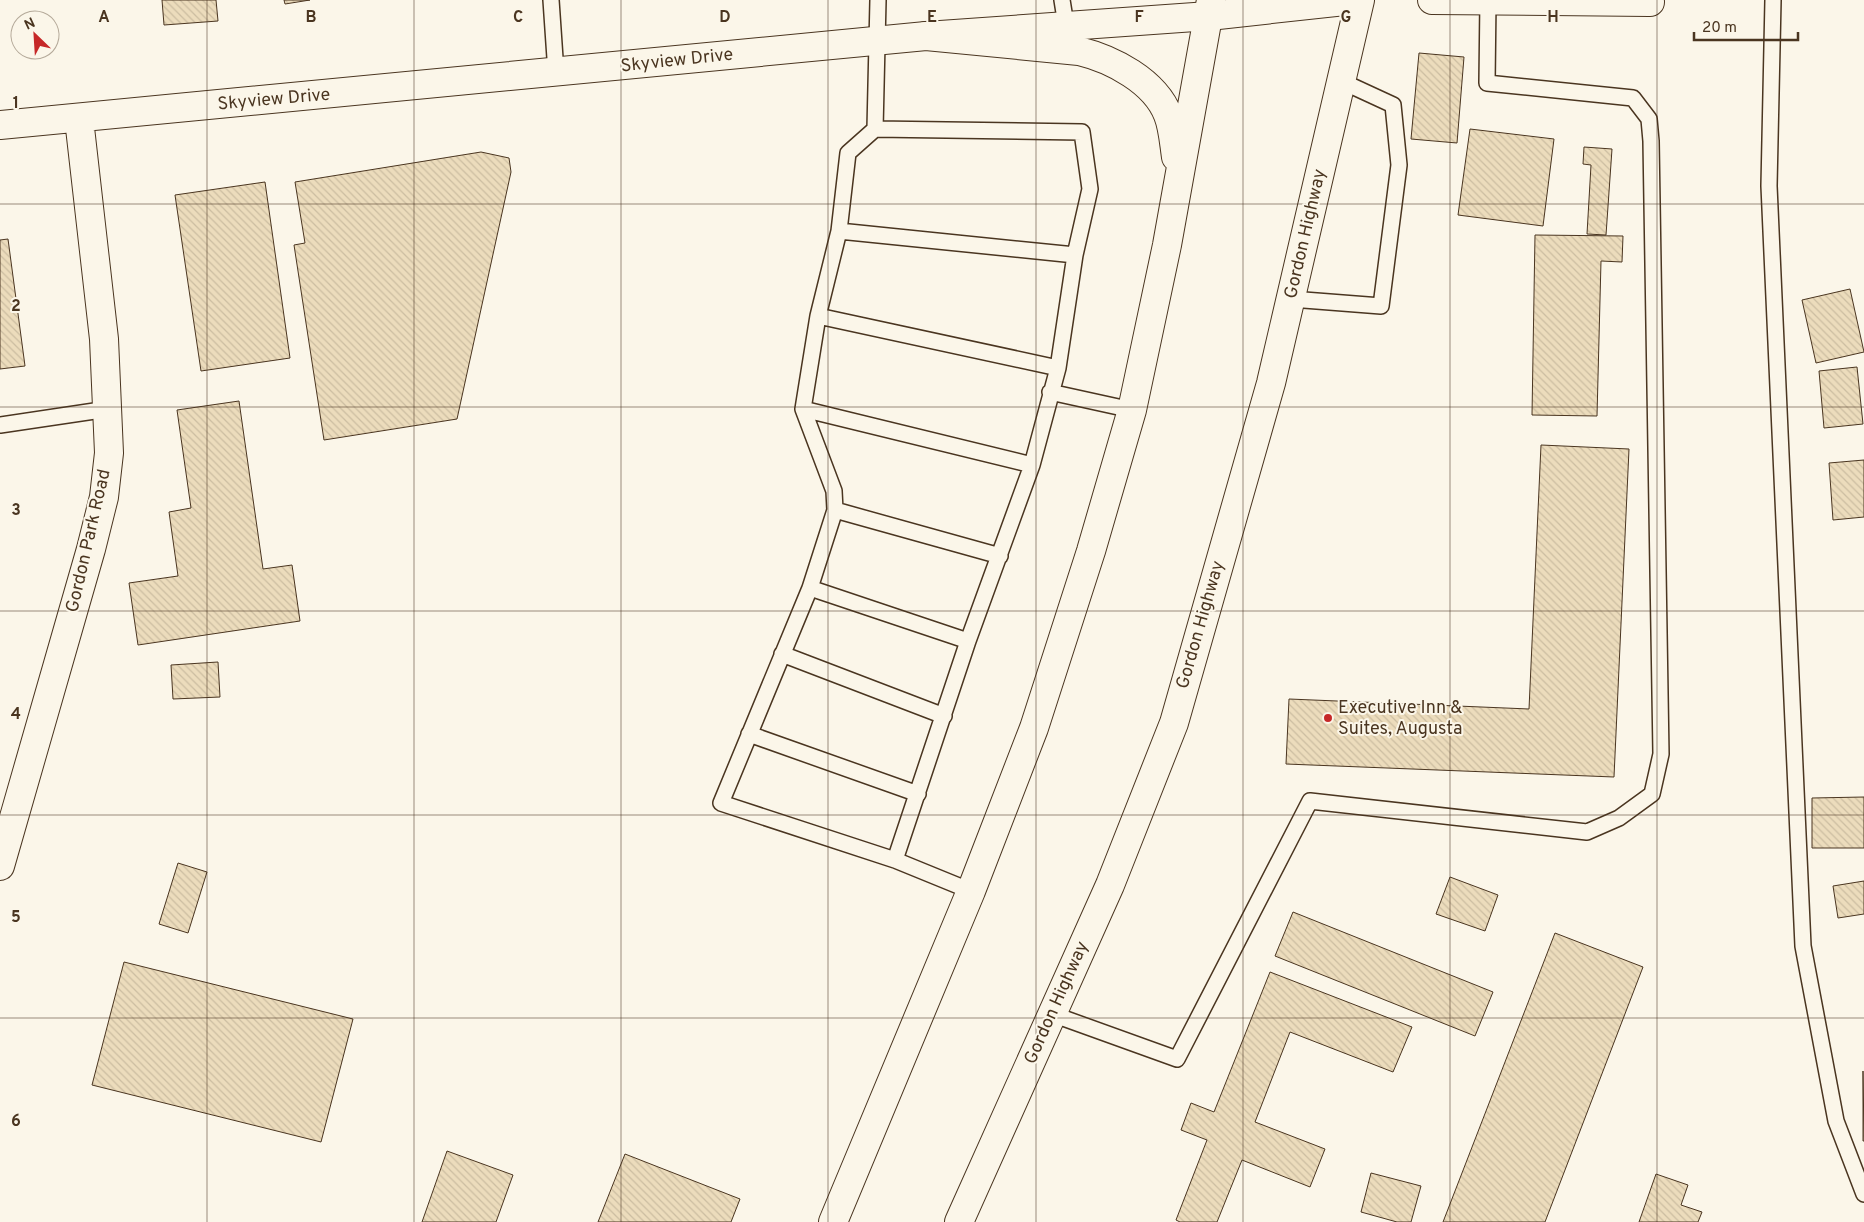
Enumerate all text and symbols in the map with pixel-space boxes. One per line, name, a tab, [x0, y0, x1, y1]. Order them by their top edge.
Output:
text: A	[98, 8, 110, 28]
text: B	[305, 8, 317, 28]
text: C	[513, 8, 523, 28]
text: D	[719, 8, 731, 28]
text: E	[927, 8, 937, 28]
text: F	[1134, 8, 1144, 28]
text: G	[1341, 8, 1351, 28]
text: H	[1547, 8, 1559, 28]
north arrow	[10, 10, 60, 60]
scale bar	[1694, 10, 1798, 42]
text: N	[22, 15, 38, 34]
text: 20 m	[1702, 19, 1737, 38]
street label: Skyview Drive	[620, 44, 734, 78]
street label: Skyview Drive	[217, 84, 331, 116]
text: 1	[13, 94, 19, 114]
street label: Gordon Highway	[1280, 167, 1332, 301]
text: 2	[11, 297, 21, 317]
street label: Gordon Park Road	[61, 467, 117, 615]
text: 3	[11, 501, 21, 521]
street label: Gordon Highway	[1172, 558, 1230, 692]
place label: Executive Inn & Suites, Augusta	[1338, 697, 1463, 741]
text: 4	[11, 705, 21, 725]
marker: Executive Inn & Suites, Augusta	[1322, 712, 1334, 724]
text: 5	[11, 908, 21, 928]
street label: Gordon Highway	[1020, 938, 1094, 1068]
text: 6	[11, 1112, 21, 1132]

